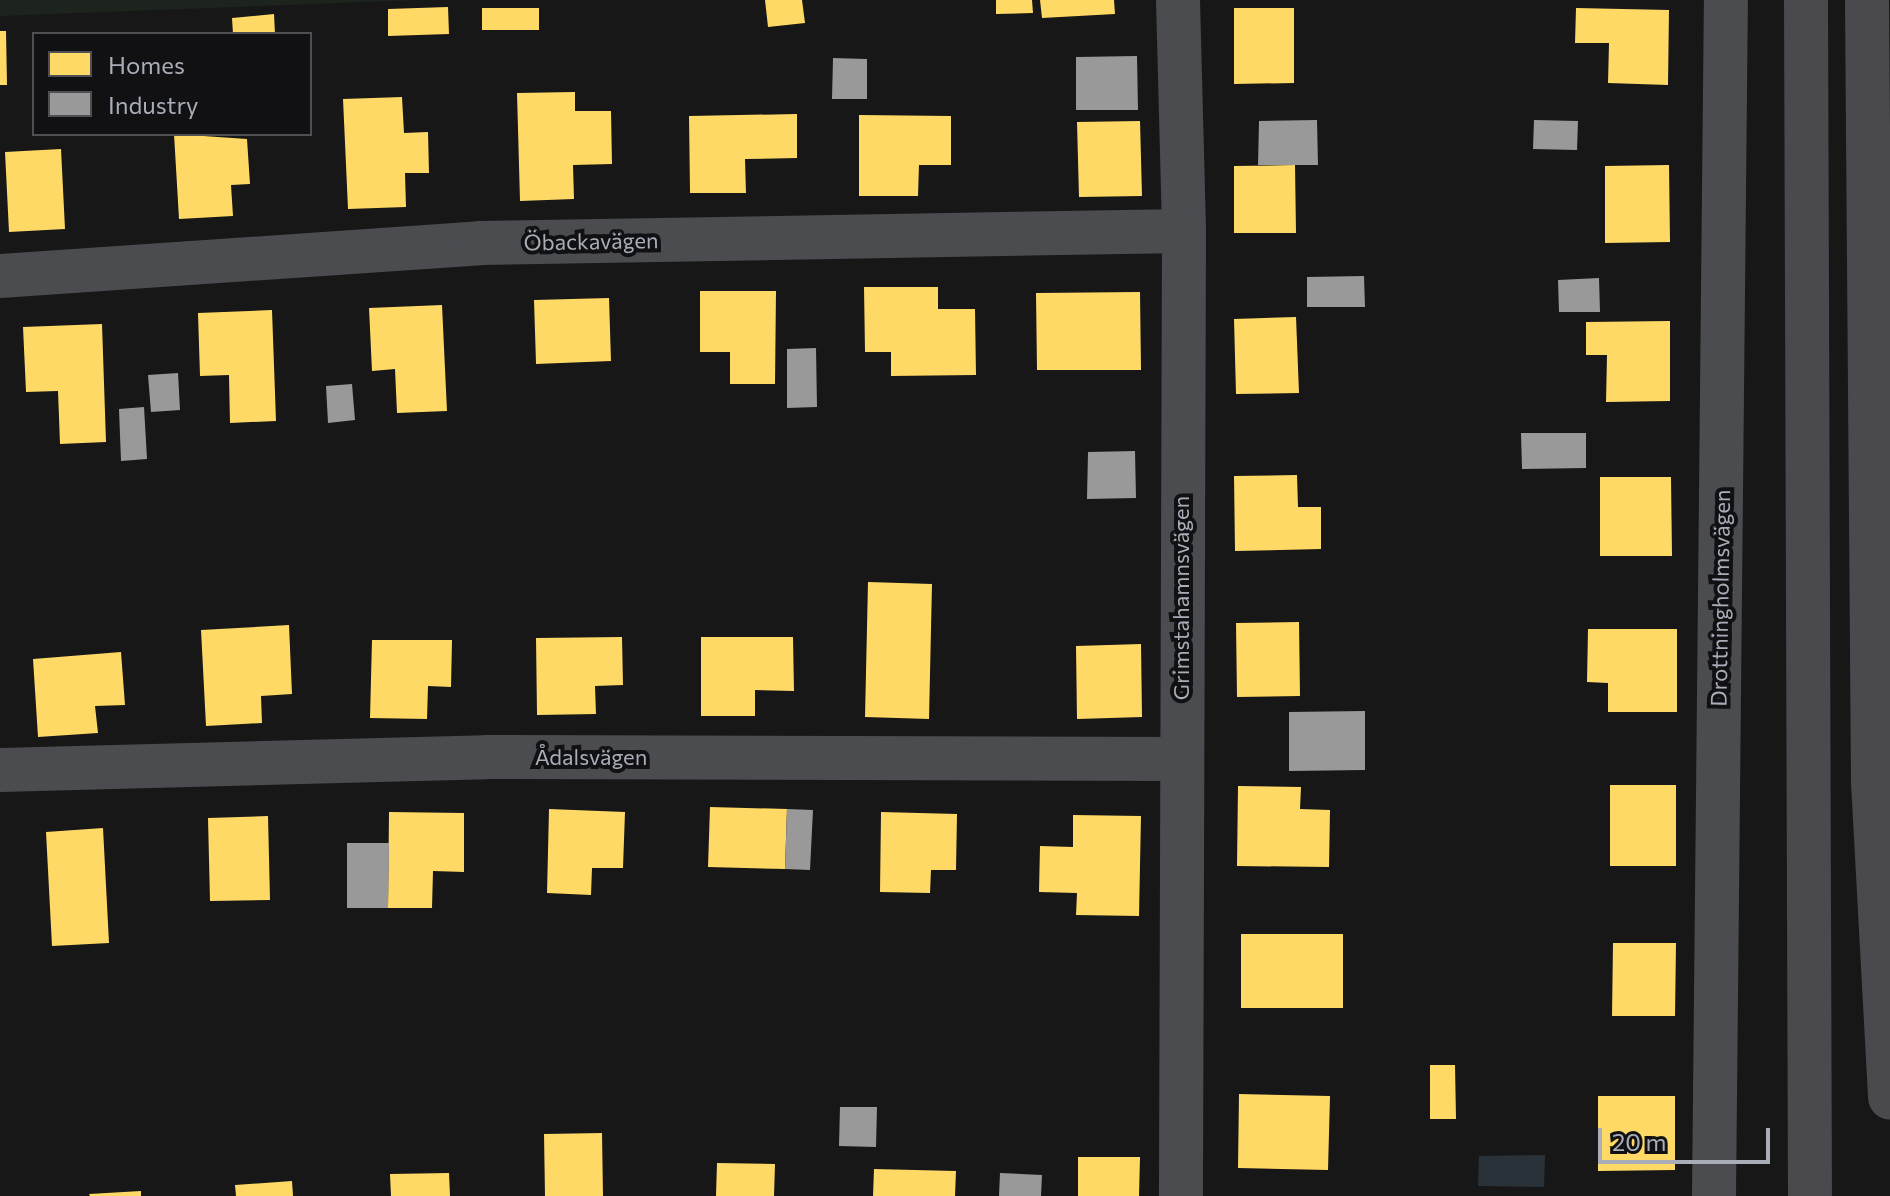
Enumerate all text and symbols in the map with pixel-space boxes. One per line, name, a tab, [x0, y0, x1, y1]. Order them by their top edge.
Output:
legend	[32, 32, 312, 136]
text: Homes	[108, 50, 185, 79]
text: Industry	[108, 90, 198, 119]
street label: Öbackavägen	[523, 227, 659, 255]
street label: Drottningholmsvägen	[1705, 489, 1735, 707]
street label: Grimstahamnsvägen	[1168, 496, 1194, 700]
street label: Ådalsvägen	[535, 744, 647, 770]
scale bar	[1602, 1112, 1774, 1162]
text: 20 m	[1612, 1127, 1666, 1156]

